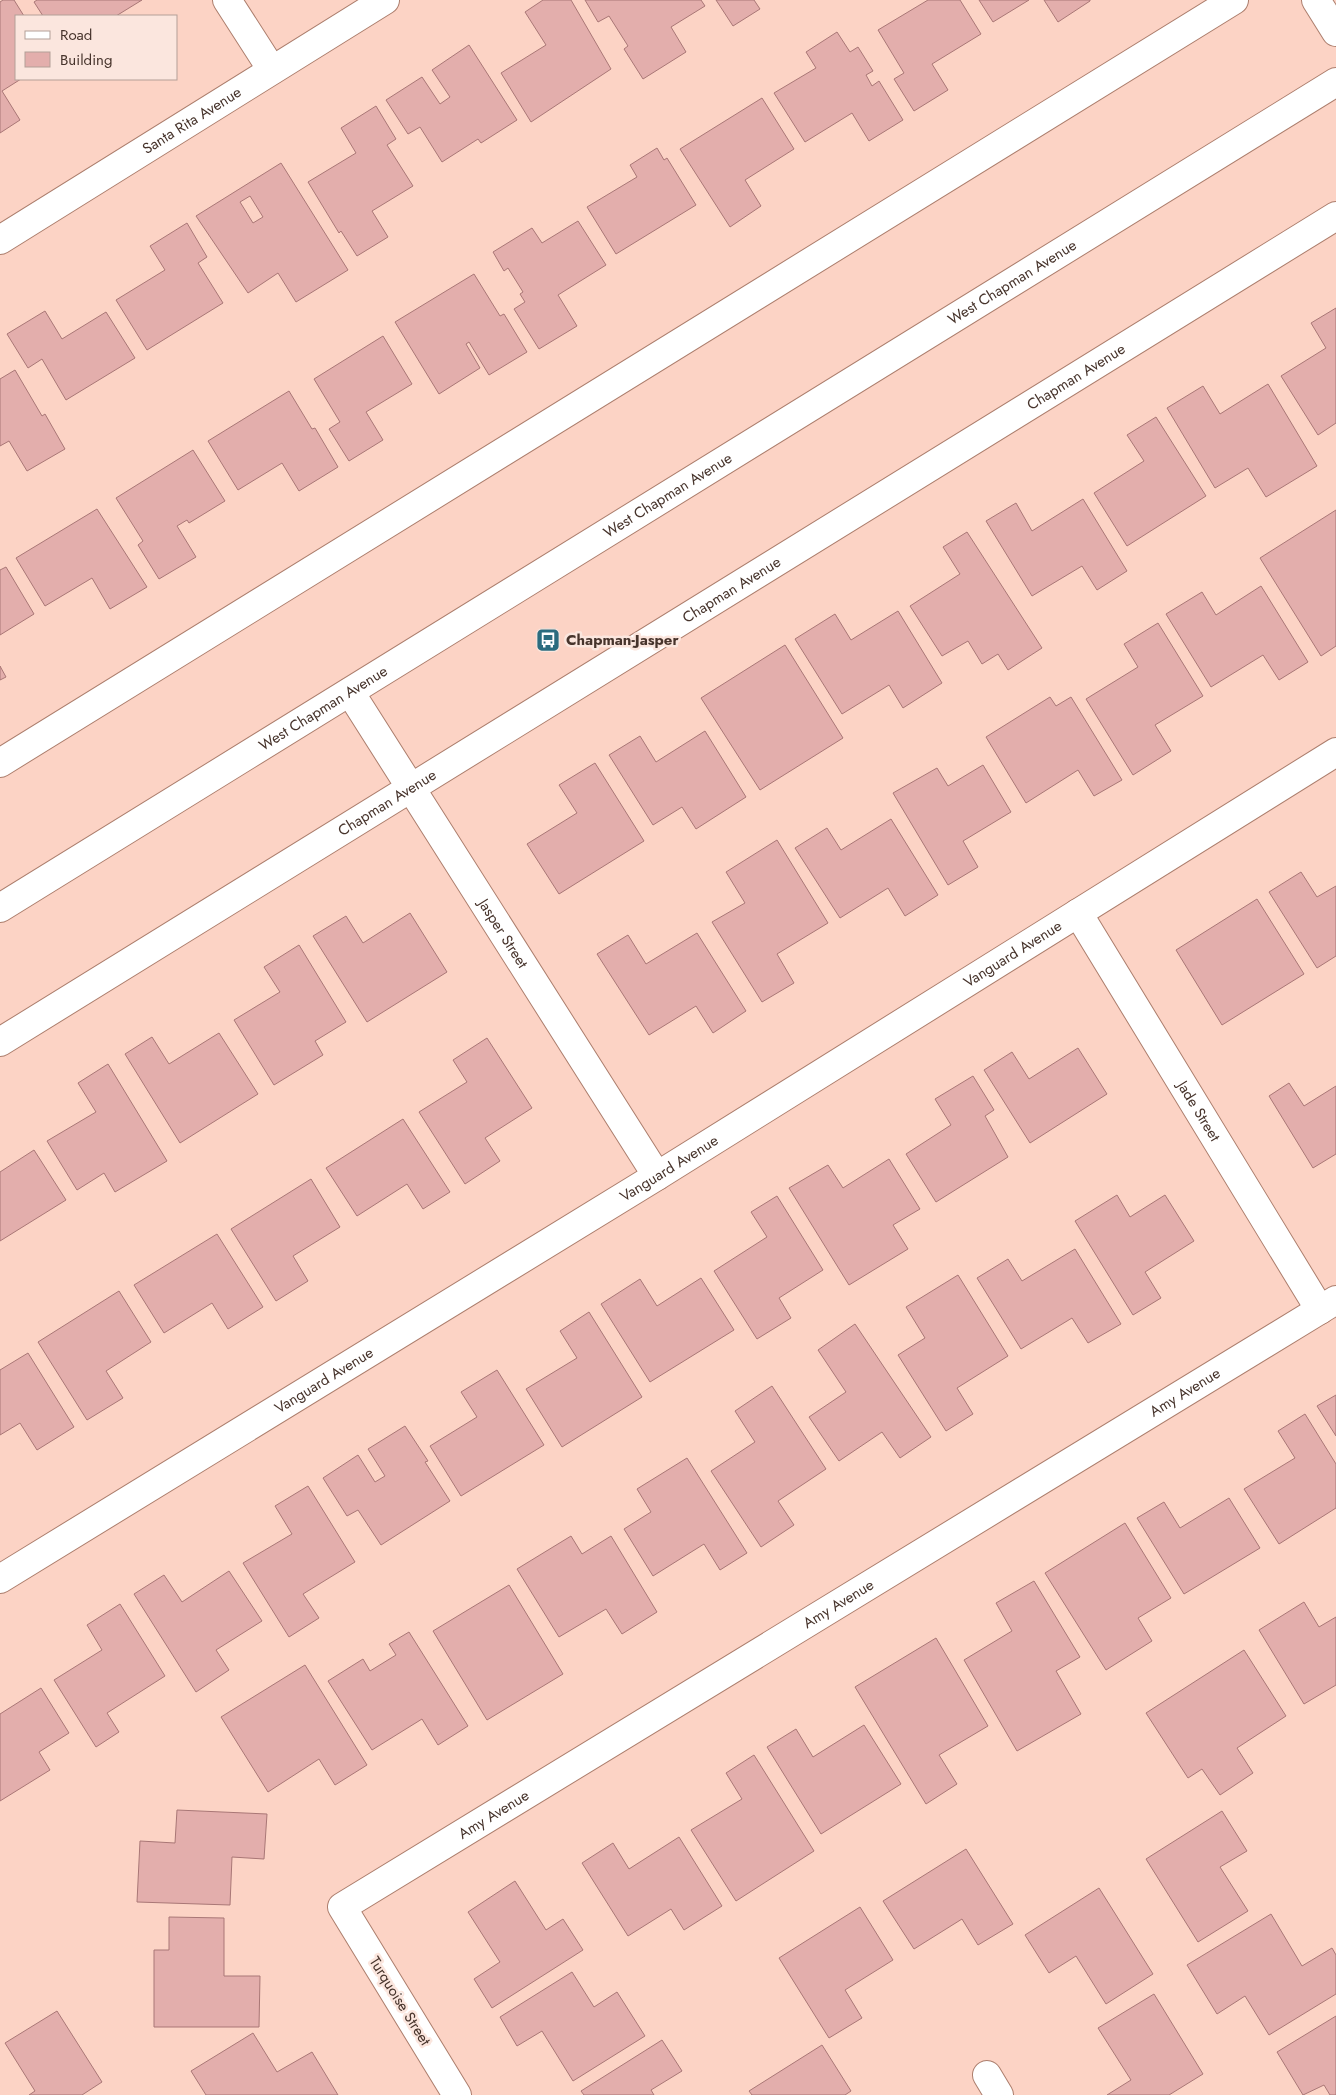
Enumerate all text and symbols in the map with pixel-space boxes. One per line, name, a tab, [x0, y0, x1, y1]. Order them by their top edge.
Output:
legend	[15, 15, 178, 80]
text: Road	[60, 24, 92, 46]
text: Building	[60, 49, 112, 71]
street label: Santa Rita Avenue	[138, 81, 246, 160]
street label: West Chapman Avenue	[944, 234, 1081, 330]
street label: Chapman Avenue	[1023, 338, 1130, 416]
street label: West Chapman Avenue	[599, 447, 736, 543]
street label: Chapman Avenue	[678, 551, 785, 629]
bus stop icon: Chapman-Jasper	[535, 627, 561, 653]
place label: Chapman-Jasper	[566, 629, 679, 651]
street label: West Chapman Avenue	[255, 660, 392, 756]
street label: Chapman Avenue	[334, 764, 441, 842]
street label: Jasper Street	[472, 893, 534, 973]
street label: Vanguard Avenue	[959, 915, 1066, 993]
street label: Jade Street	[1171, 1075, 1226, 1146]
street label: Vanguard Avenue	[616, 1129, 723, 1207]
street label: Vanguard Avenue	[270, 1341, 378, 1419]
street label: Amy Avenue	[1145, 1362, 1225, 1422]
street label: Amy Avenue	[799, 1574, 878, 1634]
street label: Amy Avenue	[454, 1784, 533, 1845]
street label: Turquoise Street	[364, 1952, 436, 2050]

